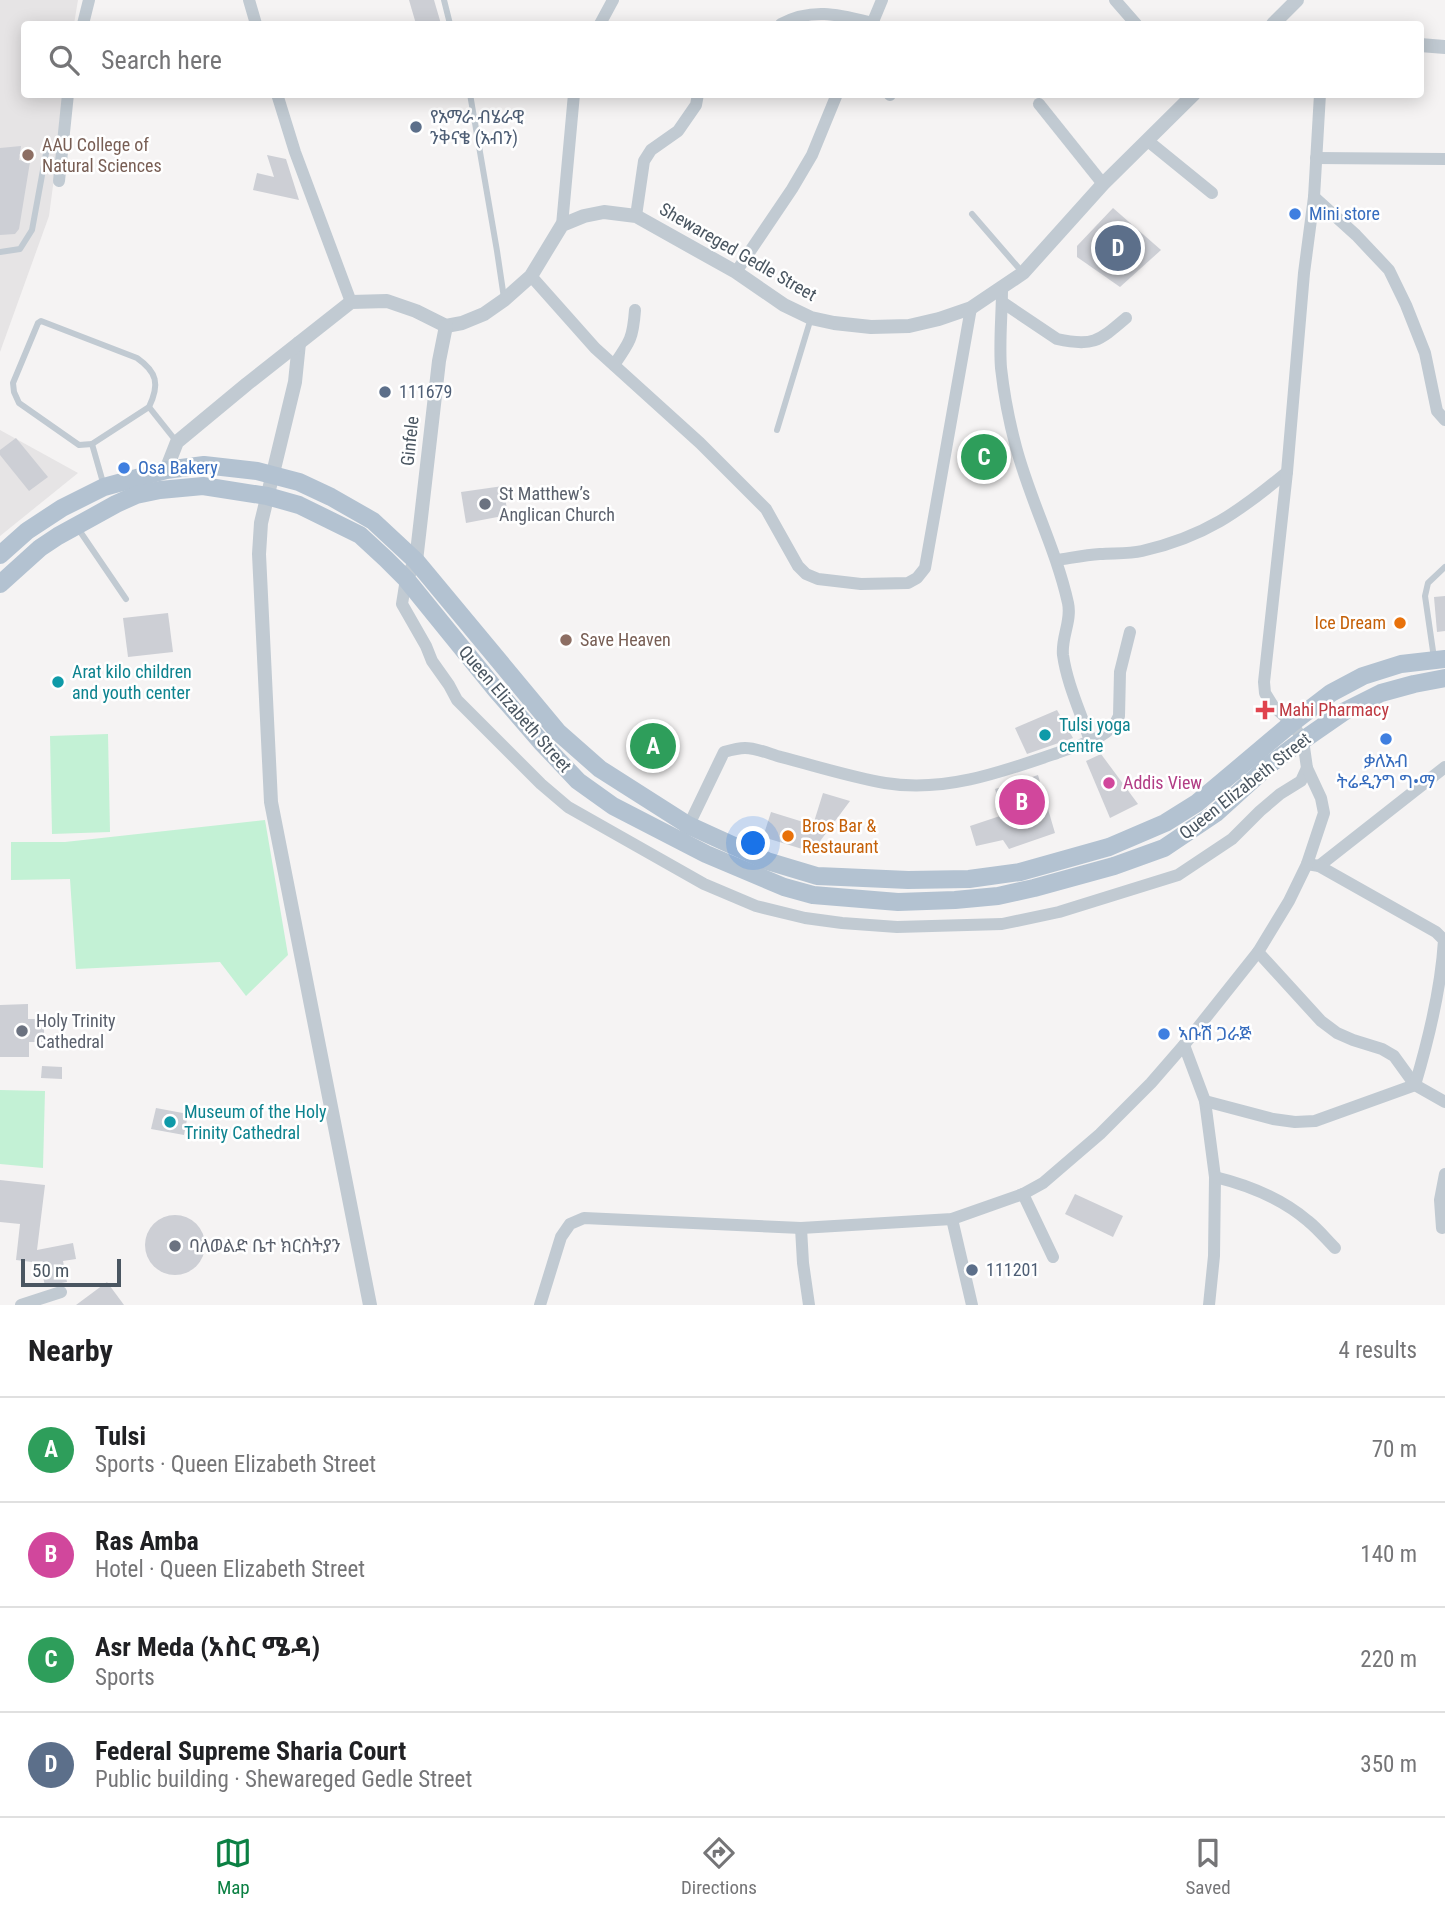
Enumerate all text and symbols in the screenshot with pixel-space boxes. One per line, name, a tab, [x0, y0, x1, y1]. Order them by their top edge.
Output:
search box	[21, 21, 1424, 98]
icon: search	[45, 41, 83, 79]
text: Search here	[101, 45, 222, 75]
place label: የአማራ ብሄራዊ ንቅናቄ (አብን)	[430, 106, 524, 149]
marker: የአማራ ብሄራዊ ንቅናቄ (አብን)	[408, 119, 424, 135]
place label: AAU College of Natural Sciences	[42, 134, 162, 176]
marker: AAU College of Natural Sciences	[20, 147, 36, 163]
street label: Shewareged Gedle Street	[656, 198, 820, 305]
place label: Mini store	[1309, 203, 1380, 224]
marker: Mini store	[1287, 206, 1303, 222]
pin: D	[1095, 222, 1141, 274]
place label: 111679	[399, 381, 452, 402]
marker: 111679	[377, 384, 393, 400]
street label: Ginfele	[396, 415, 423, 467]
pin: C	[961, 431, 1007, 483]
place label: Osa Bakery	[138, 457, 218, 478]
marker: Osa Bakery	[116, 460, 132, 476]
place label: St Matthew’s Anglican Church	[499, 483, 615, 525]
marker: St Matthew’s Anglican Church	[477, 496, 493, 512]
place label: Ice Dream	[1314, 612, 1386, 633]
marker: Ice Dream	[1392, 615, 1408, 631]
place label: Save Heaven	[580, 629, 671, 650]
marker: Save Heaven	[558, 632, 574, 648]
street label: Queen Elizabeth Street	[455, 641, 576, 776]
place label: Arat kilo children and youth center	[72, 661, 192, 703]
marker: Arat kilo children and youth center	[50, 674, 66, 690]
place label: Mahi Pharmacy	[1279, 699, 1389, 720]
marker: Mahi Pharmacy	[1257, 702, 1273, 718]
place label: Tulsi yoga centre	[1059, 714, 1131, 756]
pin: A	[630, 720, 676, 772]
marker: Tulsi yoga centre	[1037, 727, 1053, 743]
street label: Queen Elizabeth Street	[1175, 728, 1314, 843]
marker: ቃለአብ ትሬዲንግ ግ•ማ	[1378, 731, 1394, 747]
place label: ቃለአብ ትሬዲንግ ግ•ማ	[1337, 750, 1435, 792]
place label: Addis View	[1123, 772, 1202, 793]
marker: Addis View	[1101, 775, 1117, 791]
pin: B	[999, 776, 1045, 828]
place label: Bros Bar & Restaurant	[802, 815, 879, 857]
your location	[736, 826, 770, 860]
marker: Bros Bar & Restaurant	[780, 828, 796, 844]
place label: Holy Trinity Cathedral	[36, 1010, 116, 1052]
marker: Holy Trinity Cathedral	[14, 1023, 30, 1039]
place label: ኣቡሽ ጋራጅ	[1178, 1023, 1252, 1044]
marker: ኣቡሽ ጋራጅ	[1156, 1026, 1172, 1042]
place label: Museum of the Holy Trinity Cathedral	[184, 1101, 327, 1143]
marker: Museum of the Holy Trinity Cathedral	[162, 1114, 178, 1130]
place label: ባለወልድ ቤተ ክርስትያን	[189, 1235, 341, 1256]
marker: ባለወልድ ቤተ ክርስትያን	[167, 1238, 183, 1254]
scale bar	[21, 1256, 121, 1288]
text: 50 m	[32, 1259, 69, 1282]
place label: 111201	[986, 1259, 1039, 1280]
marker: 111201	[964, 1262, 980, 1278]
text: Nearby	[28, 1333, 113, 1368]
text: 4 results	[1339, 1337, 1417, 1364]
text: Tulsi	[95, 1421, 146, 1451]
text: A	[44, 1436, 58, 1463]
text: 70 m	[1372, 1436, 1417, 1463]
text: Sports · Queen Elizabeth Street	[95, 1451, 376, 1478]
text: Ras Amba	[95, 1526, 199, 1556]
text: B	[45, 1541, 57, 1568]
text: 140 m	[1360, 1541, 1417, 1568]
text: Hotel · Queen Elizabeth Street	[95, 1556, 365, 1583]
text: Asr Meda (አስር ሜዳ)	[95, 1632, 320, 1662]
text: C	[44, 1646, 58, 1673]
text: 220 m	[1360, 1646, 1417, 1673]
text: Sports	[95, 1664, 155, 1691]
text: Federal Supreme Sharia Court	[95, 1736, 406, 1766]
text: D	[45, 1751, 58, 1778]
text: 350 m	[1360, 1751, 1417, 1778]
text: Public building · Shewareged Gedle Street	[95, 1766, 472, 1793]
tab: Map	[214, 1834, 252, 1899]
tab: Directions	[681, 1834, 757, 1899]
tab: Saved	[1185, 1834, 1231, 1899]

